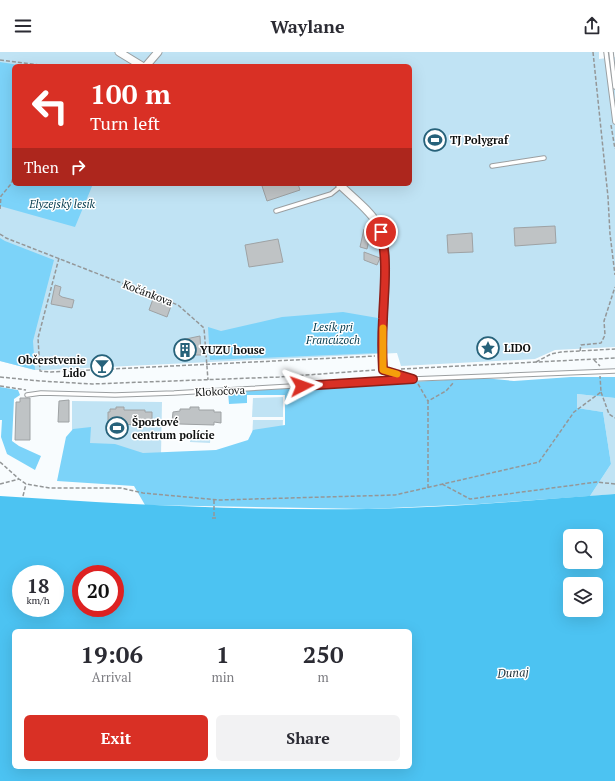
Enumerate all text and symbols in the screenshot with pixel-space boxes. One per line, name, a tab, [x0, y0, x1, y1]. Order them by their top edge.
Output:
text: Waylane	[270, 14, 345, 38]
icon: menu	[12, 15, 34, 37]
icon: share	[581, 15, 603, 37]
text: 100 m	[90, 75, 171, 112]
icon: left	[24, 80, 76, 132]
text: Turn left	[90, 111, 160, 135]
sports icon: TJ Polygraf	[422, 127, 448, 153]
place label: TJ Polygraf	[450, 133, 509, 147]
icon: right	[67, 156, 89, 178]
text: Then	[24, 157, 59, 177]
park label: Elyzejský lesík	[28, 197, 96, 211]
pin	[364, 215, 398, 249]
icon: arrive	[370, 221, 392, 243]
street label: Kočánkova	[121, 277, 175, 309]
park label: Lesík pri Francúzoch	[305, 320, 360, 347]
place icon: LIDO	[475, 335, 501, 361]
building icon: YUZU house	[172, 337, 198, 363]
place label: LIDO	[504, 341, 531, 355]
place label: YUZU house	[200, 343, 265, 357]
place label: Občerstvenie Lido	[18, 353, 86, 380]
bar icon: Občerstvenie Lido	[89, 353, 115, 379]
position arrow	[281, 365, 323, 407]
street label: Klokočova	[195, 383, 246, 399]
sports icon: Športové centrum polície	[104, 415, 130, 441]
place label: Športové centrum polície	[132, 415, 215, 442]
map controls	[563, 529, 603, 617]
button: search	[563, 529, 603, 569]
speed limit sign: 20	[72, 565, 124, 617]
text: 18	[27, 572, 49, 599]
button: layers	[563, 577, 603, 617]
text: km/h	[26, 594, 50, 607]
text: 19:06	[80, 638, 143, 670]
text: 1	[216, 638, 230, 670]
text: 250	[303, 638, 343, 670]
water label: Dunaj	[496, 664, 530, 681]
text: Arrival	[92, 668, 132, 686]
text: min	[211, 668, 234, 686]
text: m	[318, 668, 329, 686]
button: Exit	[24, 715, 208, 761]
button: Share	[216, 715, 400, 761]

